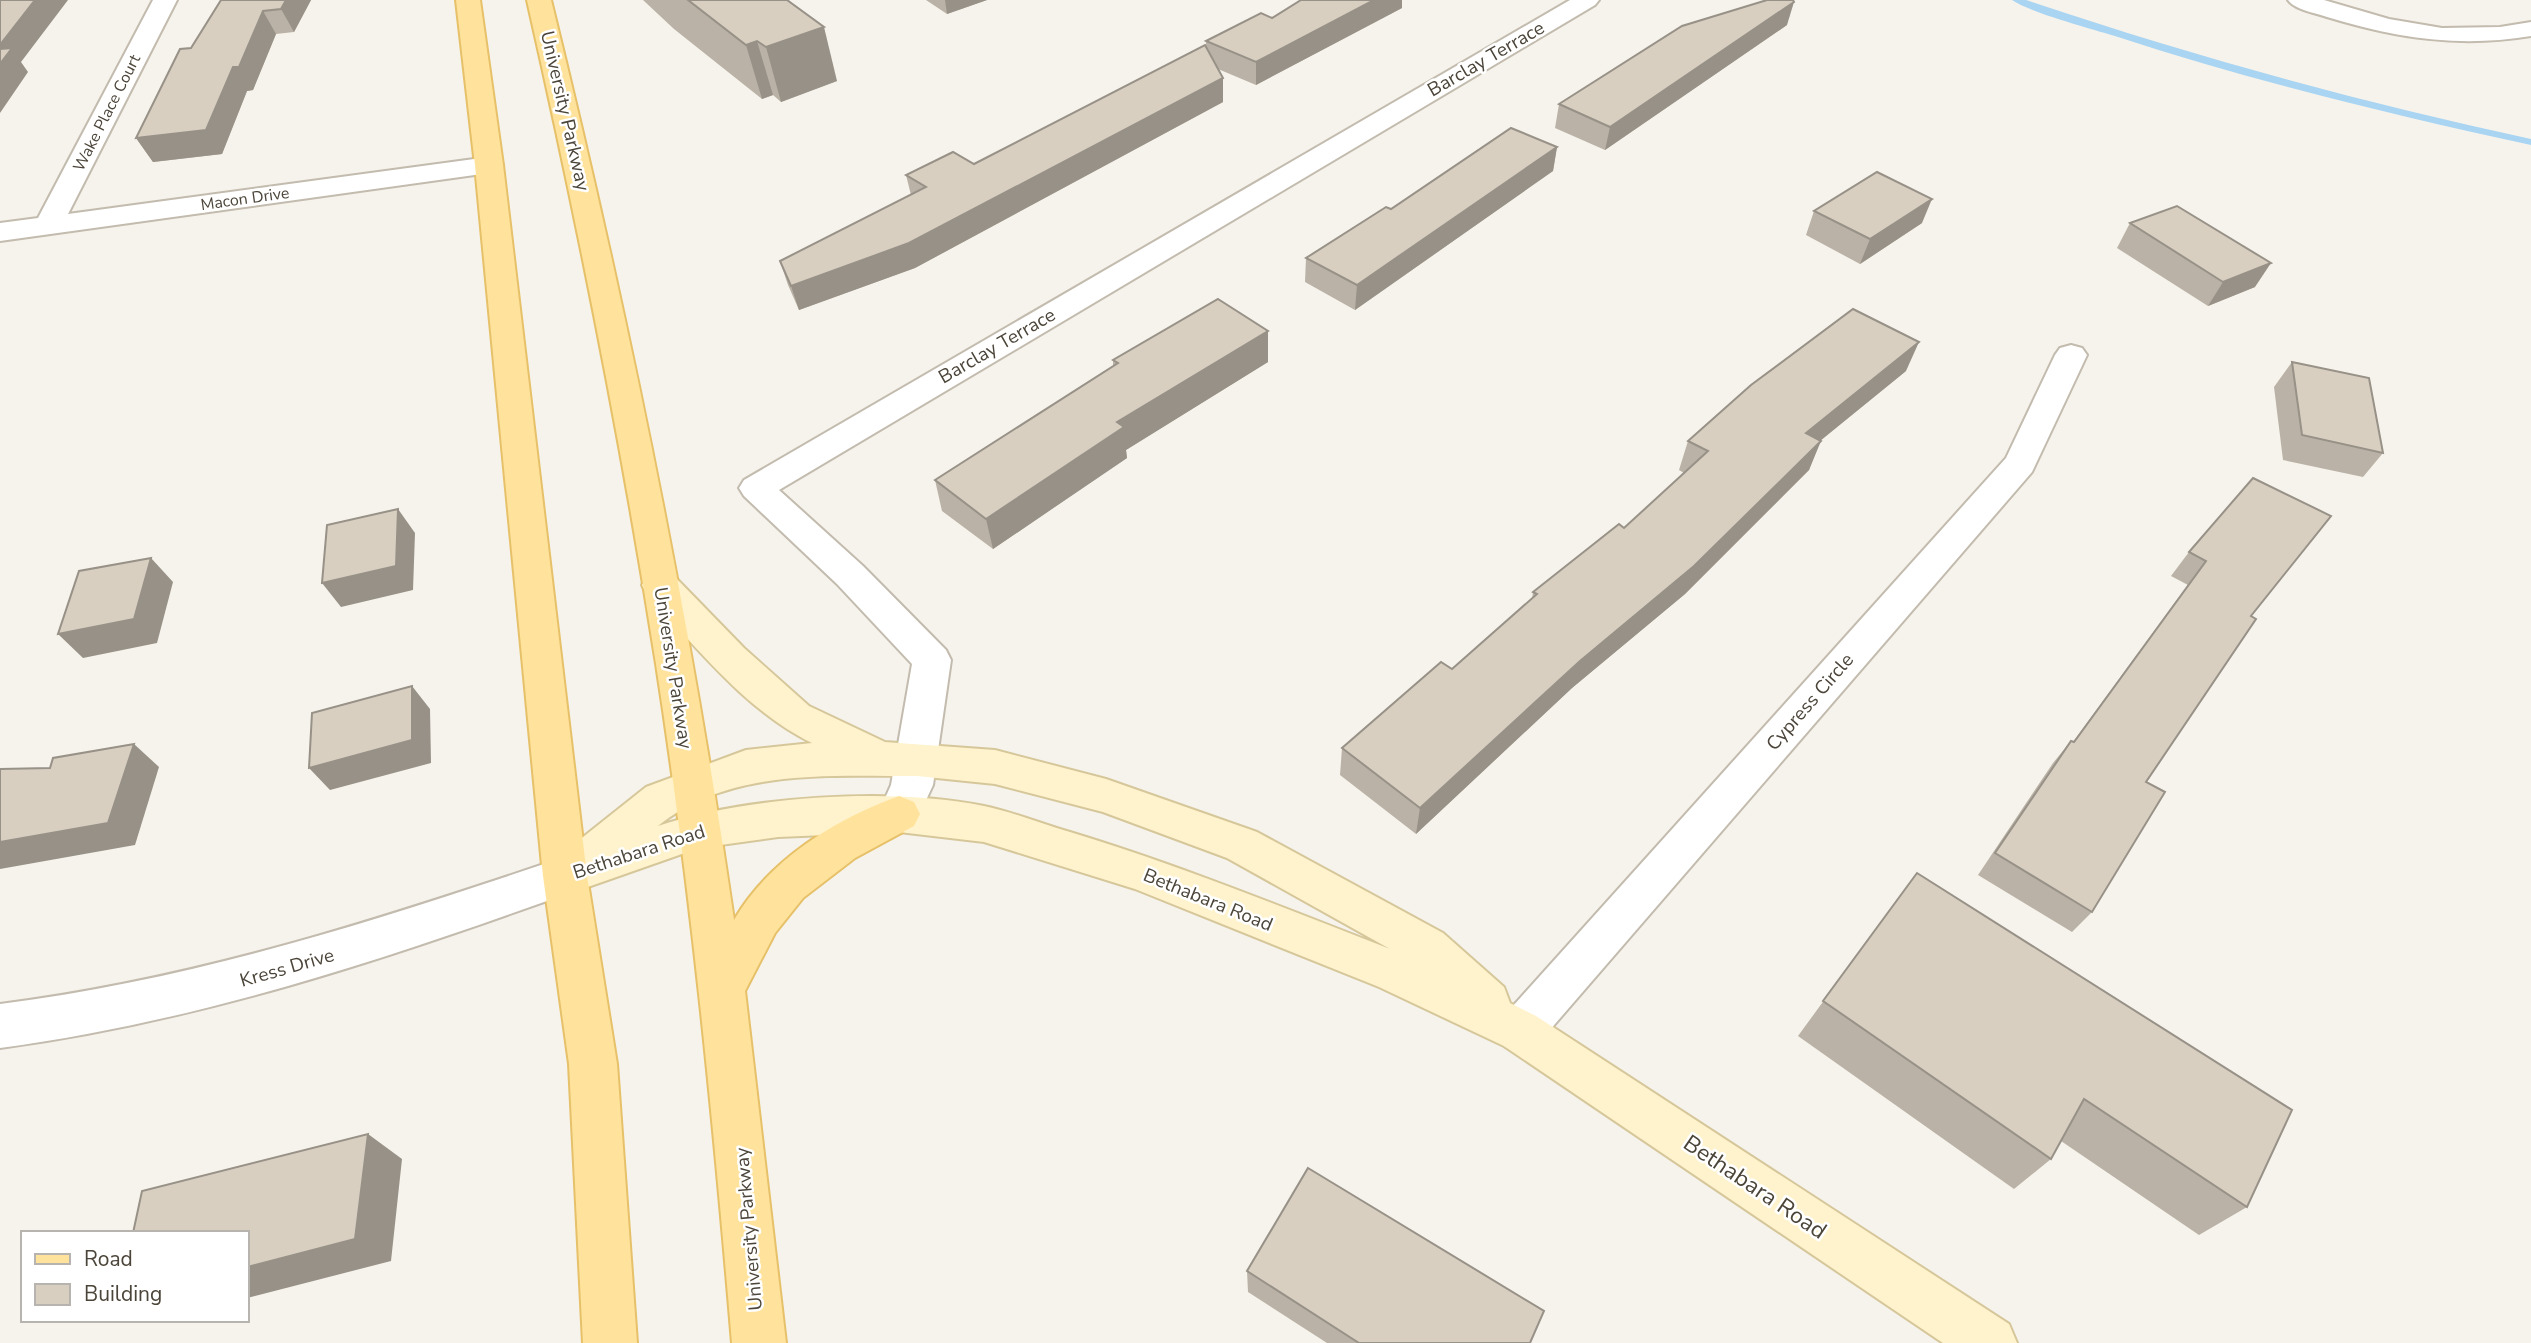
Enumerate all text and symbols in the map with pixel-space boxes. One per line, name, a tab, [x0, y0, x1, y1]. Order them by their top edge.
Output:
street label: Barclay Terrace	[1423, 15, 1549, 103]
street label: University Parkway	[534, 28, 596, 194]
street label: Wake Place Court	[68, 50, 146, 175]
street label: Macon Drive	[199, 182, 291, 216]
street label: Barclay Terrace	[934, 302, 1060, 390]
street label: University Parkway	[647, 585, 699, 751]
street label: Cypress Circle	[1760, 648, 1860, 756]
street label: Bethabara Road	[570, 818, 708, 886]
street label: Bethabara Road	[1139, 862, 1277, 938]
street label: Kress Drive	[237, 942, 337, 994]
street label: Bethabara Road	[1677, 1128, 1833, 1246]
street label: University Parkway	[729, 1146, 769, 1312]
legend	[21, 1231, 248, 1322]
text: Road	[84, 1245, 133, 1273]
text: Building	[84, 1280, 162, 1308]

